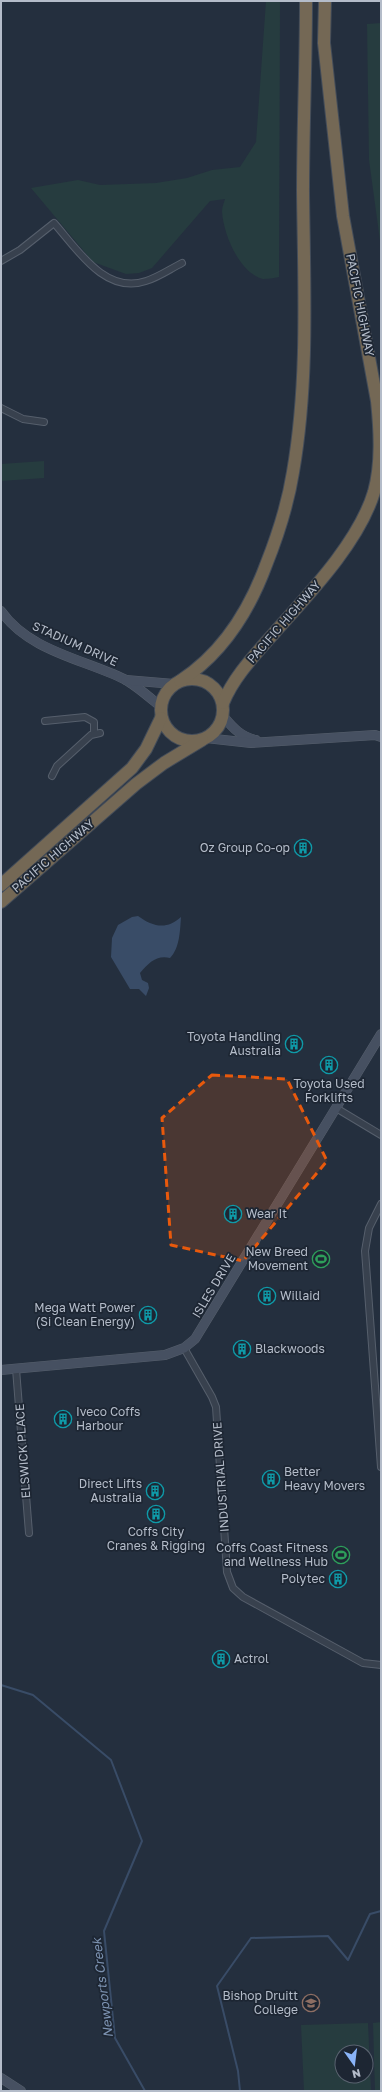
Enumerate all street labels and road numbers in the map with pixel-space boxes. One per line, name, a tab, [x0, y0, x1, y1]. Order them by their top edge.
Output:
street label: PACIFIC HIGHWAY	[343, 252, 378, 358]
street label: PACIFIC HIGHWAY	[244, 577, 324, 666]
street label: STADIUM DRIVE	[30, 618, 120, 669]
street label: PACIFIC HIGHWAY	[8, 815, 97, 896]
street label: ISLES DRIVE	[189, 1251, 239, 1320]
street label: ELSWICK PLACE	[12, 1403, 33, 1499]
street label: INDUSTRIAL DRIVE	[209, 1421, 232, 1533]

